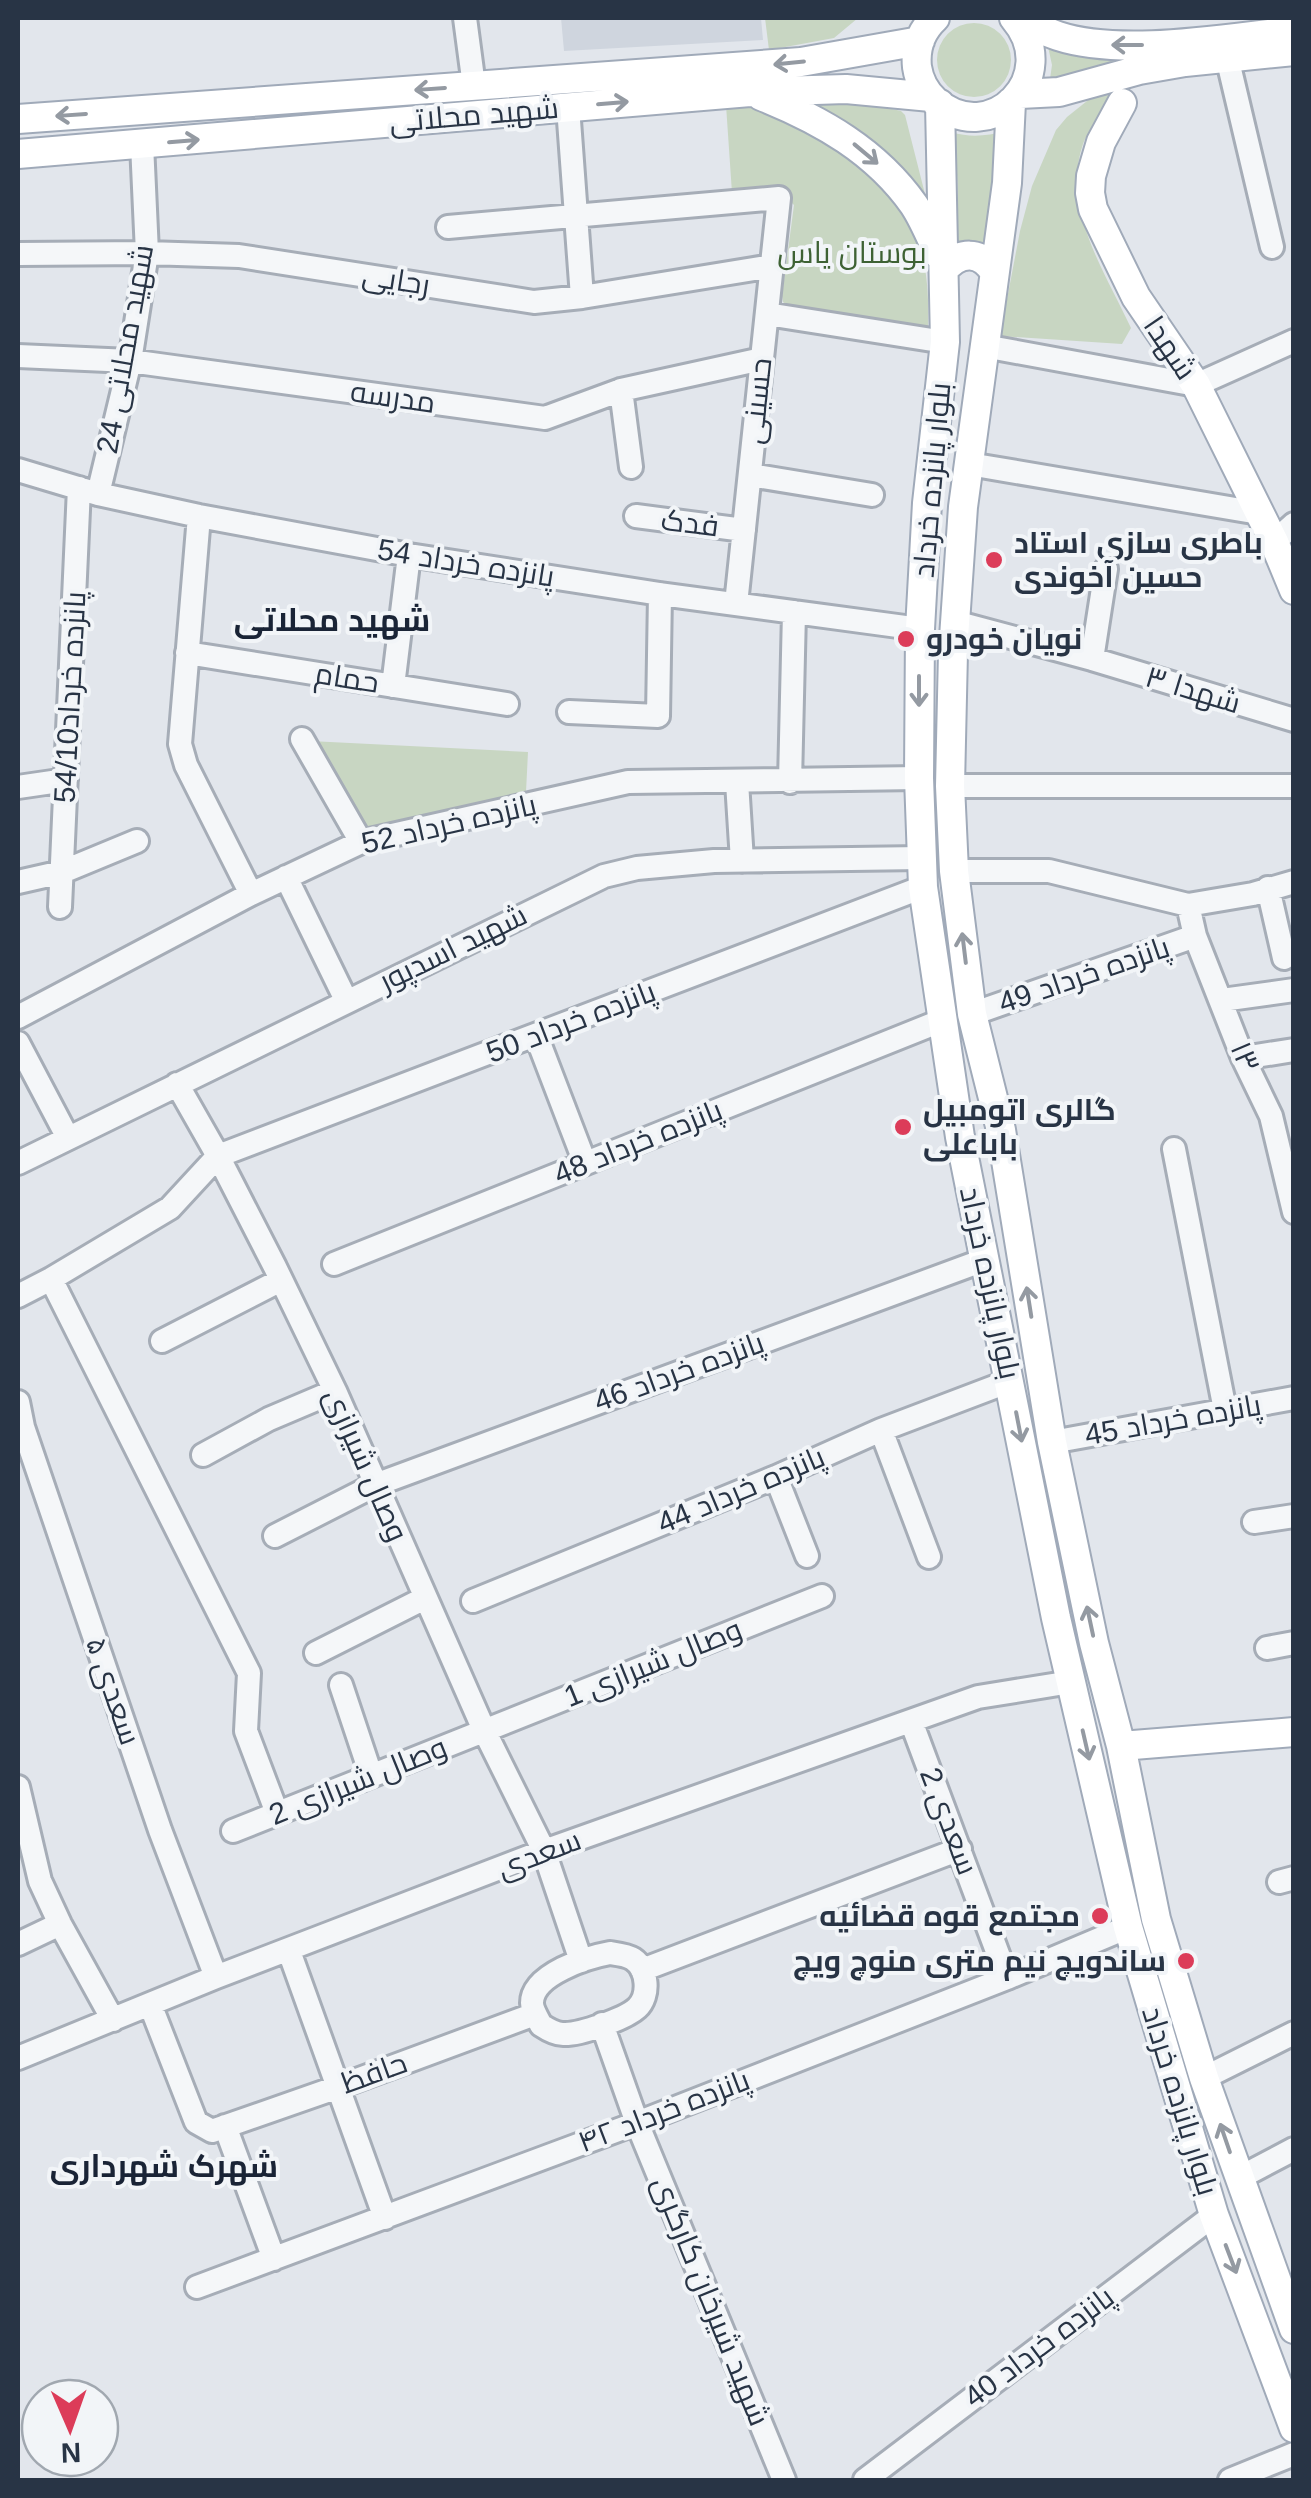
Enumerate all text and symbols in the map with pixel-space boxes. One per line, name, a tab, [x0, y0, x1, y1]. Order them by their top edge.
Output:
one-way arrow	[1111, 35, 1143, 54]
one-way arrow	[773, 53, 806, 72]
one-way arrow	[415, 80, 447, 99]
street label: شهید محلاتی	[388, 91, 560, 140]
one-way arrow	[596, 93, 628, 112]
one-way arrow	[55, 105, 88, 124]
one-way arrow	[168, 131, 200, 150]
one-way arrow	[852, 143, 878, 165]
park label: بوستان یاس	[777, 236, 927, 271]
street label: شهید محلاتی 24	[90, 242, 161, 456]
street label: رجایی	[360, 258, 432, 303]
street label: شهدا	[1136, 310, 1203, 387]
street label: حسینی	[736, 356, 779, 446]
street label: مدرسه	[348, 374, 438, 420]
street label: بلوار پانزده خرداد	[907, 381, 959, 579]
street label: فدک	[659, 503, 721, 542]
place label: باطری سازی استاد حسین آخوندی	[1014, 526, 1263, 595]
street label: پانزده خرداد 54	[375, 532, 557, 596]
marker: باطری سازی استاد حسین آخوندی	[983, 549, 1005, 571]
street label: پانزده خرداد54/10	[47, 590, 95, 804]
district label: شهید محلاتی	[234, 602, 430, 640]
place label: نویان خودرو	[926, 622, 1082, 657]
marker: نویان خودرو	[895, 628, 917, 650]
street label: حمام	[312, 656, 382, 703]
street label: شهدا ۳	[1141, 660, 1245, 721]
one-way arrow	[910, 674, 929, 706]
street label: پانزده خرداد 52	[358, 787, 540, 863]
street label: شهید اسدپور	[372, 898, 533, 1001]
street label: پانزده خرداد 49	[994, 930, 1175, 1022]
one-way arrow	[954, 932, 973, 965]
street label: پانزده خرداد 50	[482, 974, 661, 1072]
street label: ۱۳	[1224, 1037, 1266, 1077]
street label: پانزده خرداد 48	[549, 1093, 728, 1193]
place label: گالری اتومبیل باباعلی	[923, 1093, 1116, 1162]
marker: گالری اتومبیل باباعلی	[892, 1116, 914, 1138]
street label: بلوار پانزده خرداد	[951, 1184, 1027, 1383]
one-way arrow	[1020, 1286, 1038, 1318]
street label: پانزده خرداد 46	[589, 1325, 769, 1420]
street label: وصال شیرازی	[317, 1383, 415, 1547]
street label: پانزده خرداد 45	[1082, 1388, 1264, 1454]
one-way arrow	[1010, 1410, 1029, 1443]
street label: پانزده خرداد 44	[652, 1439, 831, 1542]
one-way arrow	[1079, 1606, 1098, 1638]
street label: وصال شیرازی 1	[559, 1612, 747, 1714]
street label: سعدی ۵	[79, 1633, 147, 1749]
one-way arrow	[1078, 1728, 1096, 1760]
street label: وصال شیرازی 2	[264, 1730, 452, 1832]
street label: سعدی 2	[913, 1763, 985, 1879]
street label: سعدی	[492, 1823, 586, 1885]
place label: مجتمع قوه قضائیه	[819, 1899, 1080, 1936]
marker: مجتمع قوه قضائیه	[1089, 1905, 1111, 1927]
place label: ساندویچ نیم متری منوچ ویچ	[793, 1944, 1166, 1981]
marker: ساندویچ نیم متری منوچ ویچ	[1175, 1950, 1197, 1972]
street label: بلوار پانزده خرداد	[1133, 2002, 1225, 2200]
street label: حافظ	[336, 2045, 411, 2100]
street label: پانزده خرداد ۴۲	[573, 2063, 755, 2161]
one-way arrow	[1215, 2123, 1233, 2154]
district label: شهرک شهرداری	[50, 2148, 278, 2186]
street label: شهید شیرخان کارگری	[645, 2171, 777, 2431]
one-way arrow	[1223, 2244, 1241, 2274]
street label: پانزده خرداد 40	[957, 2280, 1122, 2416]
north arrow	[20, 2378, 120, 2478]
text: N	[60, 2437, 82, 2468]

